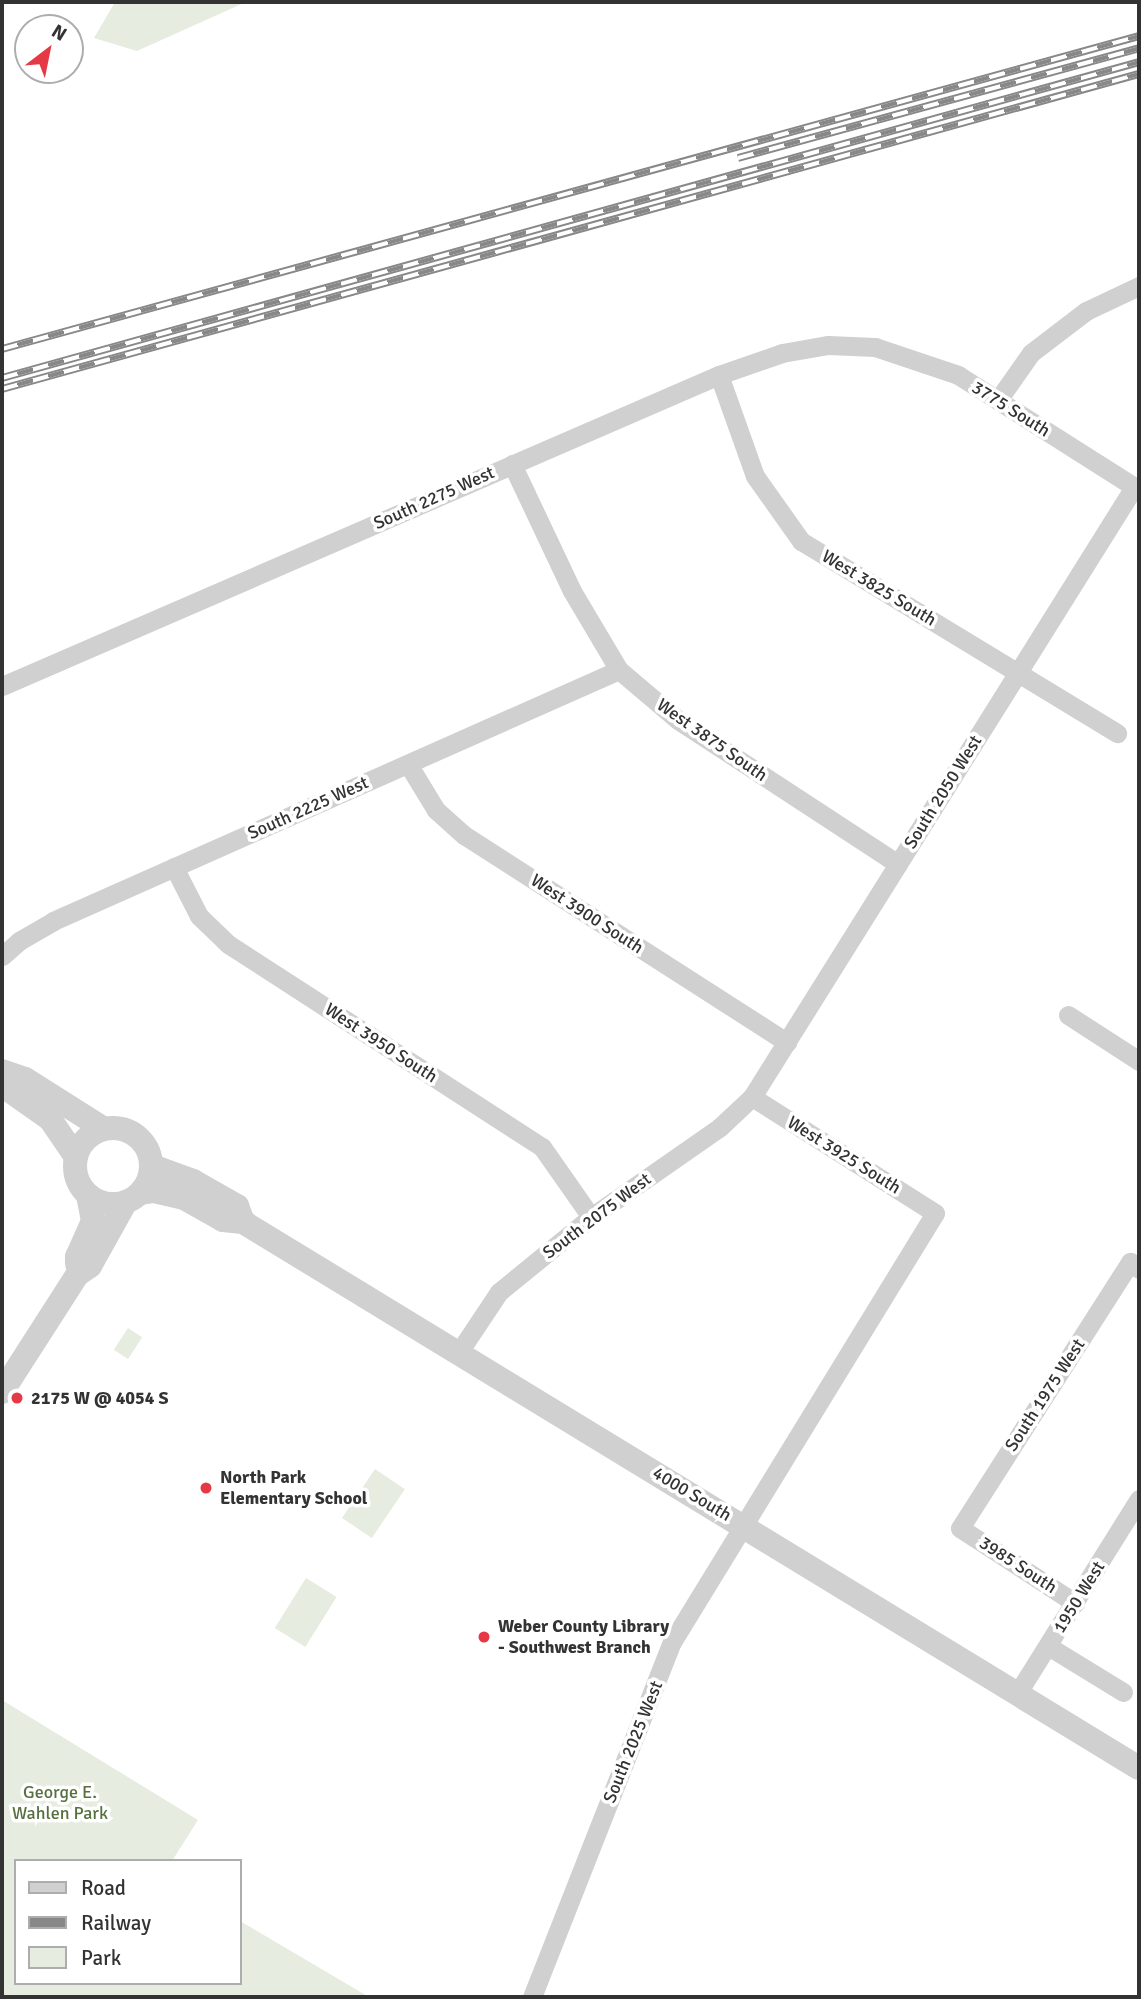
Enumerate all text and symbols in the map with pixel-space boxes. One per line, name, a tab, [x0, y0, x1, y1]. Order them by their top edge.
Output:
north arrow	[14, 14, 84, 84]
text: N	[47, 19, 71, 47]
street label: 3775 South	[968, 376, 1054, 442]
street label: South 2275 West	[370, 462, 498, 534]
street label: West 3825 South	[818, 545, 940, 631]
street label: West 3875 South	[653, 694, 771, 786]
street label: South 2050 West	[899, 731, 987, 853]
street label: South 2225 West	[244, 772, 372, 844]
street label: West 3900 South	[527, 870, 647, 958]
street label: West 3950 South	[321, 999, 441, 1087]
street label: West 3925 South	[783, 1111, 905, 1199]
street label: South 2075 West	[539, 1168, 655, 1264]
street label: South 1975 West	[1001, 1335, 1089, 1455]
place label: 2175 W @ 4054 S	[31, 1387, 169, 1409]
marker: 2175 W @ 4054 S	[9, 1390, 25, 1406]
street label: 4000 South	[649, 1462, 735, 1526]
place label: North Park Elementary School	[220, 1467, 367, 1510]
marker: North Park Elementary School	[198, 1480, 214, 1496]
street label: 3985 South	[975, 1532, 1061, 1598]
street label: 1950 West	[1048, 1557, 1110, 1637]
place label: Weber County Library - Southwest Branch	[498, 1616, 669, 1658]
marker: Weber County Library - Southwest Branch	[476, 1629, 492, 1645]
street label: South 2025 West	[599, 1678, 667, 1806]
park label: George E. Wahlen Park	[12, 1782, 108, 1825]
legend	[14, 1859, 242, 1985]
text: Road	[81, 1875, 126, 1901]
text: Railway	[81, 1910, 151, 1936]
text: Park	[81, 1945, 121, 1971]

